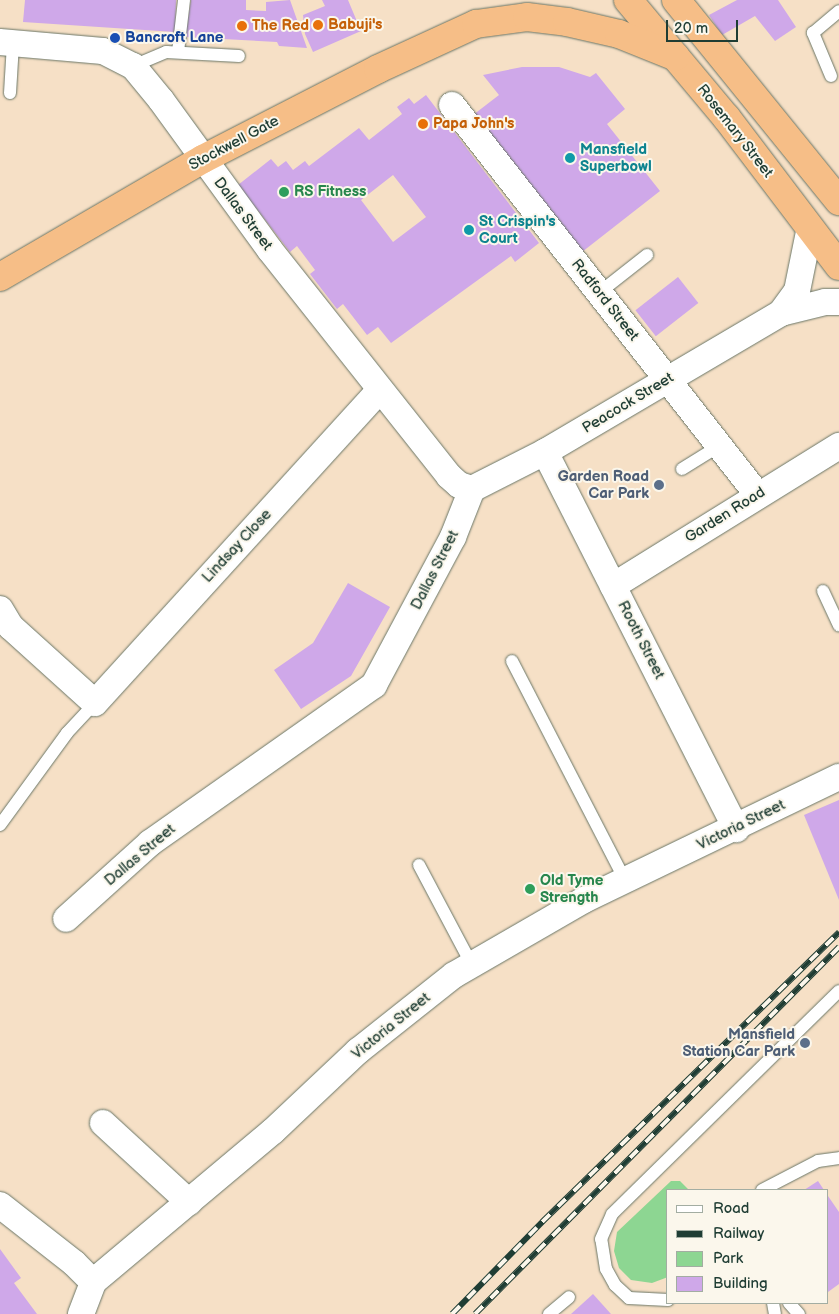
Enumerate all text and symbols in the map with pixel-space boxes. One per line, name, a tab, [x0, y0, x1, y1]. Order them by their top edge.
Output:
scale bar	[669, 10, 742, 42]
place label: Babuji's	[328, 16, 382, 34]
place label: The Red	[252, 17, 309, 35]
marker: Babuji's	[312, 19, 324, 31]
text: 20 m	[674, 19, 708, 38]
marker: The Red	[236, 20, 248, 32]
place label: Bancroft Lane	[125, 29, 223, 47]
marker: Bancroft Lane	[109, 32, 121, 44]
street label: Rosemary Street	[693, 80, 777, 182]
street label: Stockwell Gate	[186, 112, 282, 174]
place label: Papa John's	[433, 115, 514, 133]
marker: Papa John's	[417, 118, 429, 130]
place label: Mansfield Superbowl	[580, 140, 652, 175]
marker: Mansfield Superbowl	[564, 152, 576, 164]
street label: Dallas Street	[210, 174, 276, 254]
place label: RS Fitness	[294, 183, 366, 201]
marker: RS Fitness	[278, 186, 290, 198]
place label: St Crispin's Court	[479, 212, 556, 247]
marker: St Crispin's Court	[463, 224, 475, 236]
street label: Radford Street	[567, 255, 643, 345]
street label: Peacock Street	[579, 369, 677, 437]
place label: Garden Road Car Park	[558, 467, 649, 502]
marker: Garden Road Car Park	[653, 479, 665, 491]
street label: Garden Road	[682, 483, 768, 547]
street label: Lindsay Close	[198, 505, 276, 587]
street label: Dallas Street	[407, 527, 463, 613]
street label: Rooth Street	[614, 598, 668, 682]
street label: Victoria Street	[694, 796, 788, 854]
street label: Dallas Street	[101, 820, 179, 890]
place label: Old Tyme Strength	[540, 871, 603, 906]
marker: Old Tyme Strength	[524, 883, 536, 895]
street label: Victoria Street	[348, 989, 434, 1063]
place label: Mansfield Station Car Park	[682, 1025, 795, 1060]
marker: Mansfield Station Car Park	[799, 1037, 811, 1049]
legend	[666, 1189, 829, 1304]
text: Road	[713, 1199, 749, 1218]
text: Railway	[713, 1224, 764, 1243]
text: Park	[713, 1249, 743, 1268]
text: Building	[713, 1274, 768, 1293]

